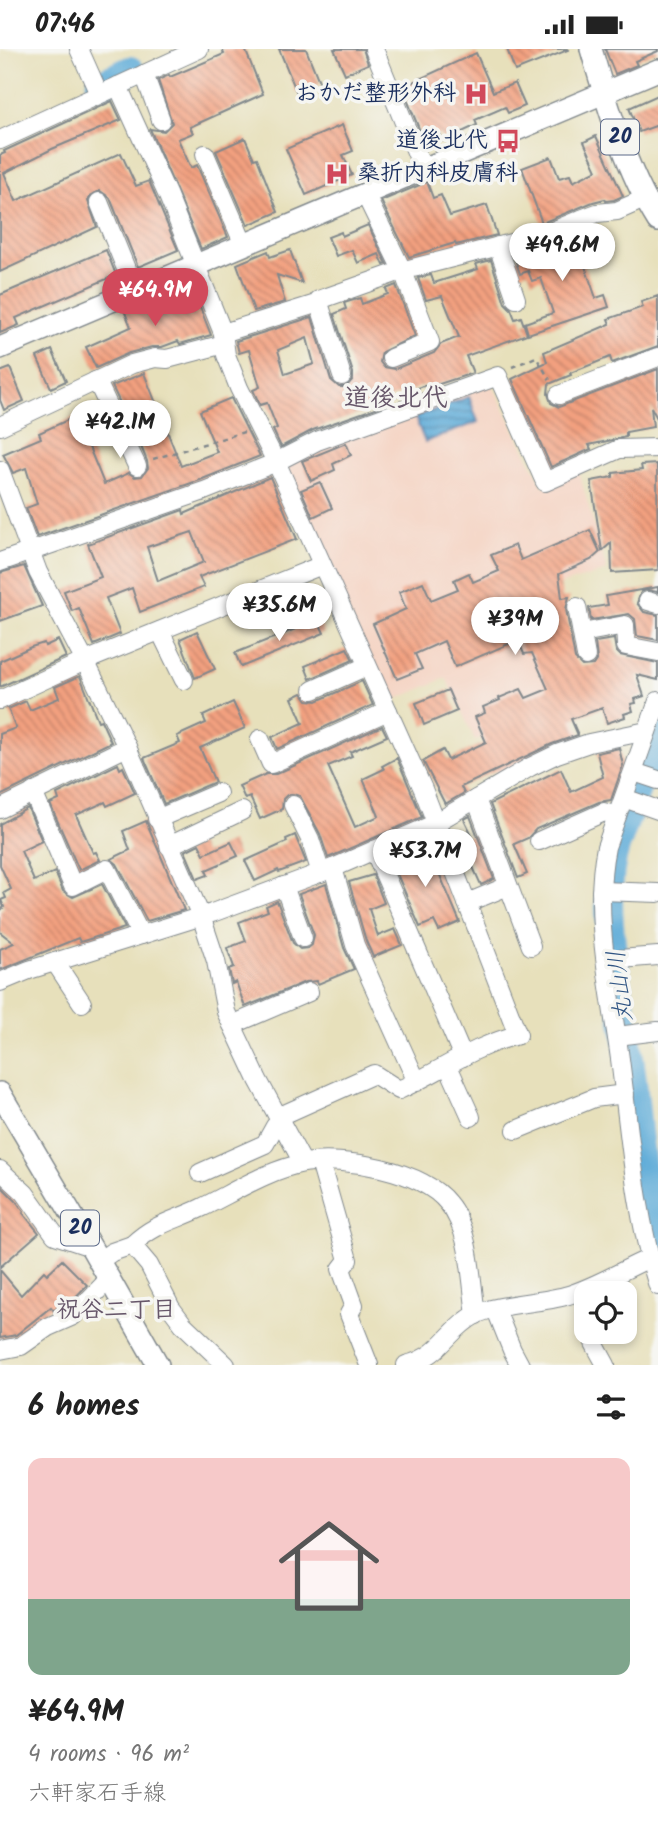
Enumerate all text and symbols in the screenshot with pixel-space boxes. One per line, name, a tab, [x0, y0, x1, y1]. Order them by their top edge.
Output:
text: 07:46	[35, 4, 95, 46]
place label: おかだ整形外科	[295, 76, 456, 112]
hospital icon: おかだ整形外科	[462, 80, 490, 108]
road number: 20	[601, 119, 639, 155]
place label: 道後北代	[396, 123, 488, 159]
bus stop icon: 道後北代	[494, 127, 522, 155]
place label: 桑折内科皮膚科	[357, 156, 518, 192]
hospital icon: 桑折内科皮膚科	[323, 160, 351, 188]
pin: ¥49.6M	[505, 223, 619, 283]
text: ¥49.6M	[525, 228, 599, 264]
pin: ¥64.9M	[98, 268, 212, 328]
text: ¥64.9M	[118, 273, 192, 309]
district label: 道後北代	[344, 378, 448, 420]
pin: ¥42.1M	[63, 401, 177, 460]
text: ¥42.1M	[85, 405, 155, 441]
pin: ¥35.6M	[222, 583, 336, 643]
text: ¥35.6M	[242, 588, 316, 624]
pin: ¥39M	[474, 597, 556, 657]
text: ¥39M	[487, 602, 543, 638]
pin: ¥53.7M	[368, 829, 482, 889]
text: ¥53.7M	[389, 834, 461, 870]
water label: 丸山川	[597, 948, 645, 1024]
road number: 20	[61, 1211, 99, 1245]
map controls	[574, 1281, 637, 1344]
button: locate	[574, 1281, 637, 1344]
district label: 祝谷二丁目	[56, 1291, 176, 1330]
text: 6 homes	[28, 1383, 140, 1431]
icon: filters	[592, 1388, 630, 1426]
icon: home	[266, 1503, 392, 1629]
text: ¥64.9M	[28, 1689, 124, 1737]
text: 4 rooms · 96 m²	[28, 1737, 189, 1773]
text: 六軒家石手線	[28, 1776, 166, 1812]

